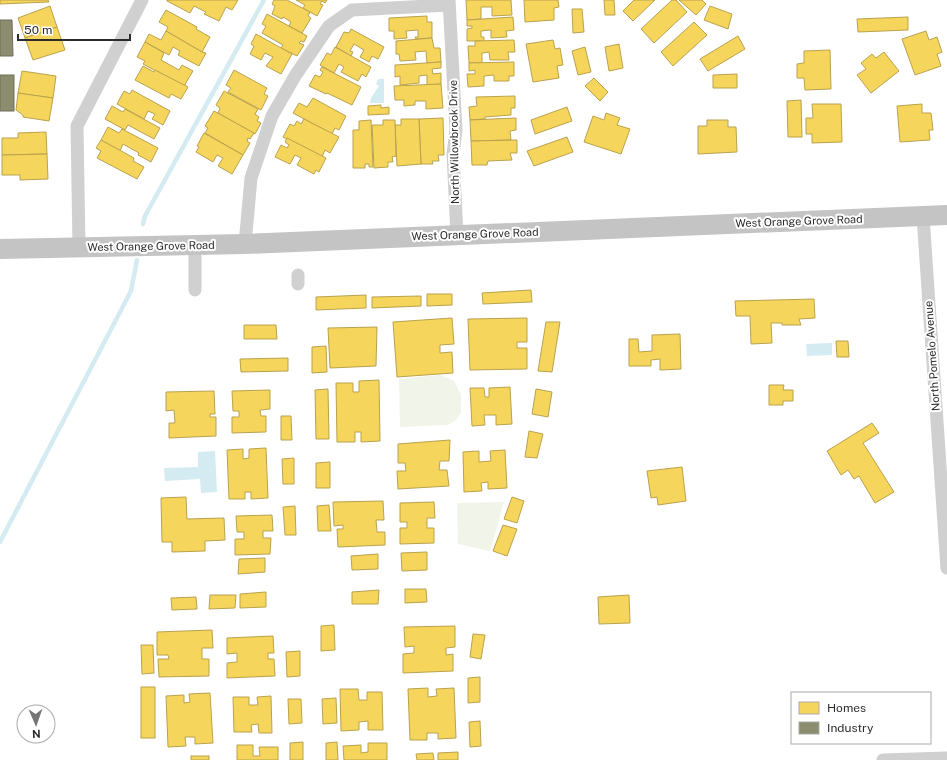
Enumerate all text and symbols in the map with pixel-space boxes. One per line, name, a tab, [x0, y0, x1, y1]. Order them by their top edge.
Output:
scale bar	[18, 16, 130, 42]
text: 50 m	[24, 23, 52, 37]
street label: North Willowbrook Drive	[447, 80, 461, 204]
street label: West Orange Grove Road	[735, 213, 863, 229]
street label: West Orange Grove Road	[411, 226, 539, 242]
street label: West Orange Grove Road	[87, 239, 215, 253]
street label: North Pomelo Avenue	[922, 301, 942, 411]
legend	[791, 692, 931, 744]
text: Homes	[827, 701, 866, 715]
north arrow	[16, 704, 56, 744]
text: Industry	[827, 721, 874, 735]
text: N	[32, 728, 41, 740]

